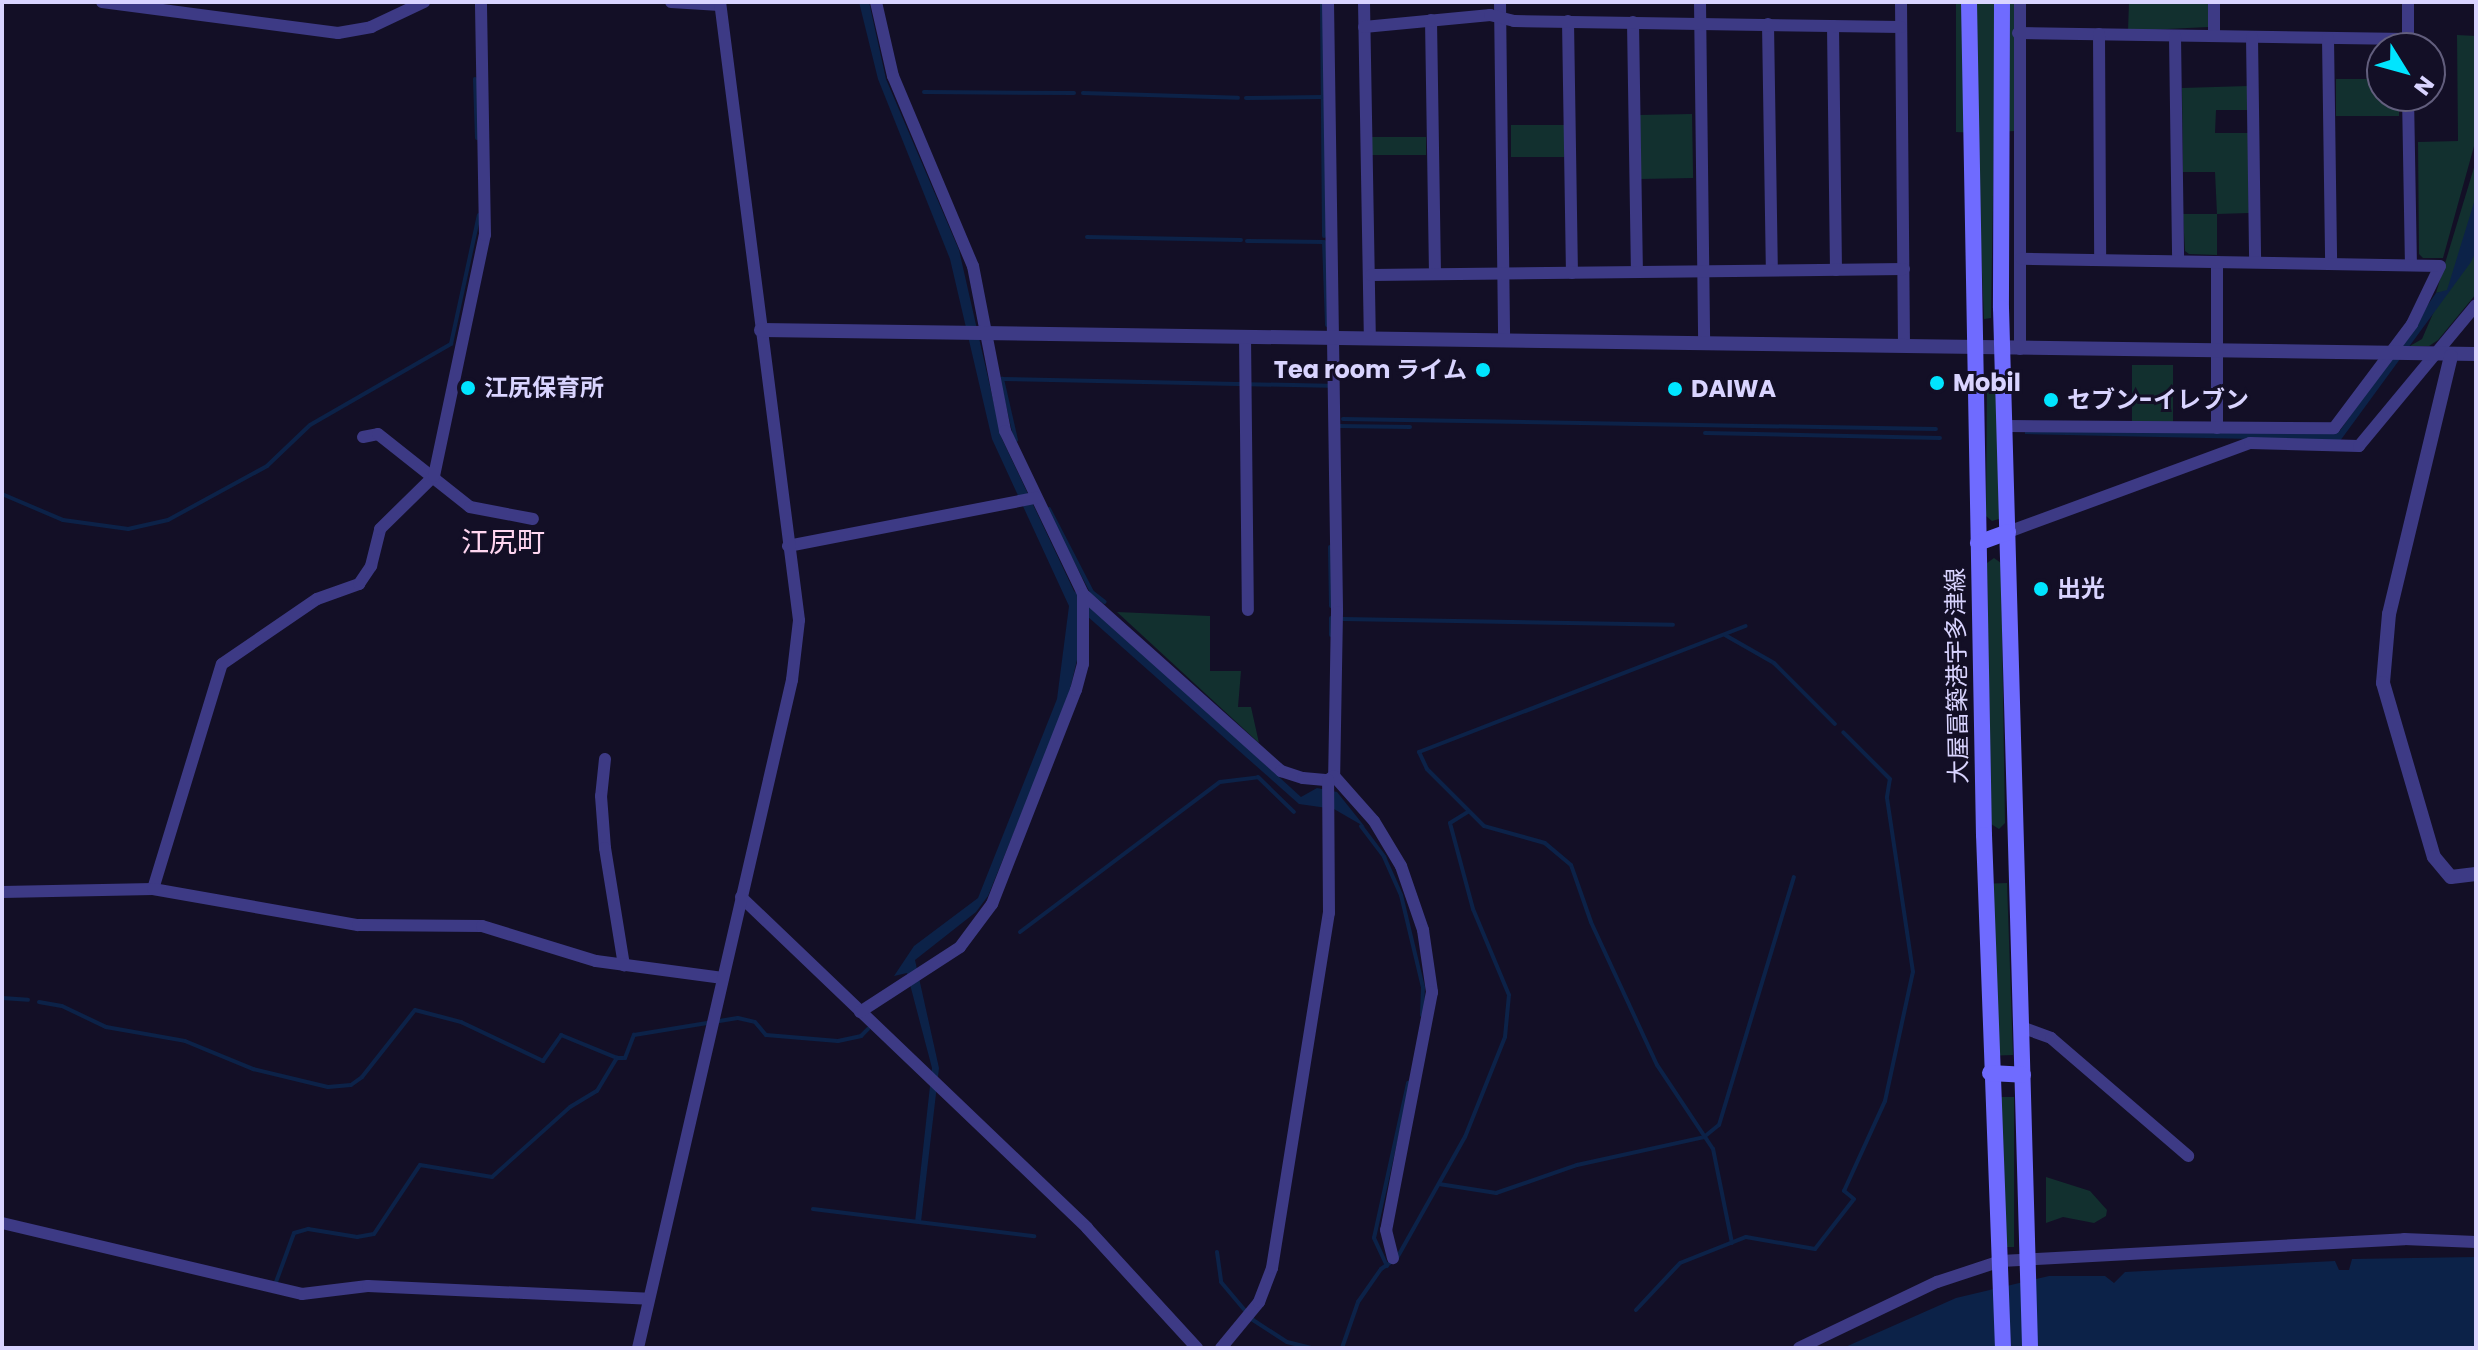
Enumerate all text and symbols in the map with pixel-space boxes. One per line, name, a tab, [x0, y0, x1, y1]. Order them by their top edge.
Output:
north arrow	[2366, 32, 2446, 112]
text: N	[2407, 70, 2441, 101]
place label: Tea room ライム	[1273, 356, 1467, 384]
marker: Tea room ライム	[1474, 361, 1492, 379]
place label: Mobil	[1953, 369, 2021, 397]
place label: 江尻保育所	[484, 374, 604, 402]
marker: Mobil	[1928, 374, 1946, 392]
place label: DAIWA	[1691, 375, 1776, 403]
marker: 江尻保育所	[459, 379, 477, 397]
marker: DAIWA	[1666, 380, 1684, 398]
place label: セブン-イレブン	[2067, 386, 2249, 414]
marker: セブン-イレブン	[2042, 391, 2060, 409]
district label: 江尻町	[461, 526, 545, 560]
street label: 大屋冨築港宇多津線	[1941, 568, 1973, 784]
place label: 出光	[2057, 575, 2105, 603]
marker: 出光	[2032, 580, 2050, 598]

